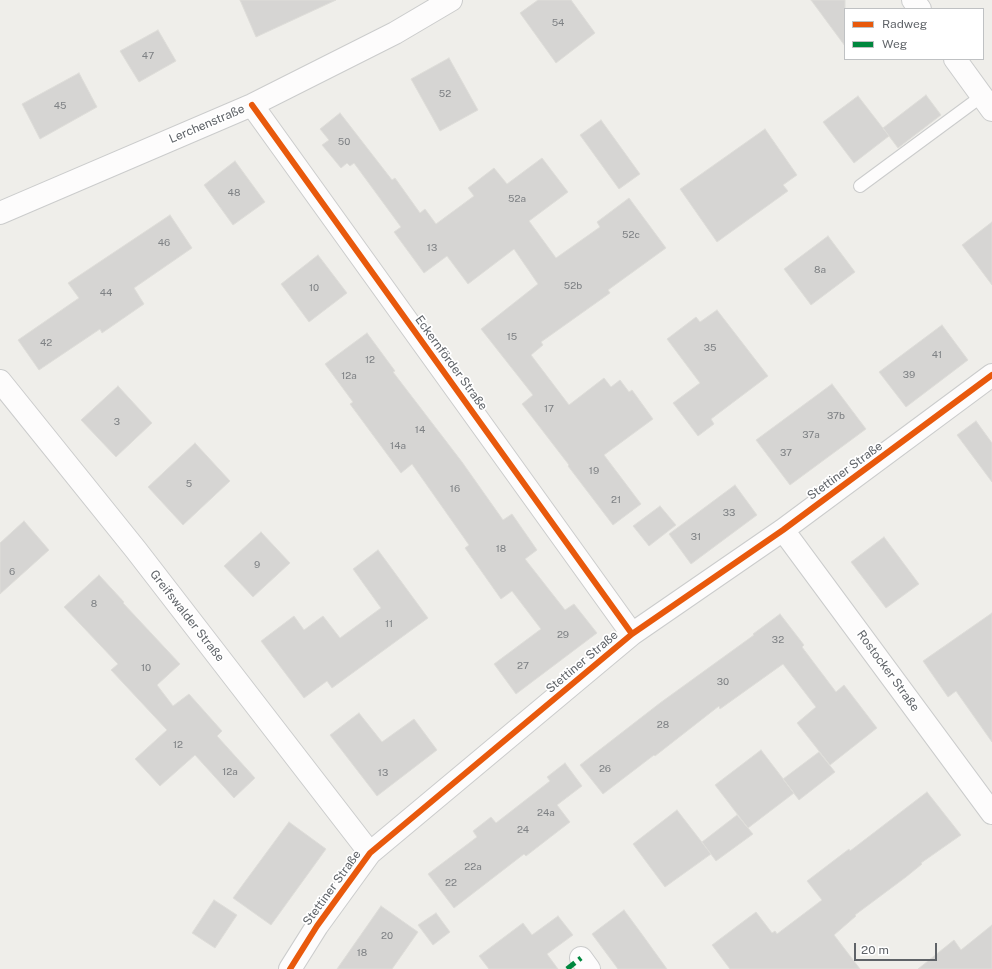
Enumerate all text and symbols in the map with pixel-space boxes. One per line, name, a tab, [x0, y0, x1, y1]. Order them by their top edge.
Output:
legend	[844, 8, 984, 60]
house number: 54	[552, 17, 564, 29]
text: Radweg	[882, 17, 927, 31]
text: Weg	[882, 37, 907, 51]
house number: 47	[142, 50, 154, 62]
house number: 52	[439, 88, 451, 100]
house number: 45	[54, 100, 66, 112]
street label: Lerchenstraße	[167, 102, 247, 146]
house number: 50	[338, 136, 350, 148]
house number: 48	[228, 187, 240, 199]
house number: 52a	[508, 193, 526, 205]
house number: 52c	[622, 229, 640, 241]
house number: 46	[158, 237, 170, 249]
house number: 13	[427, 242, 437, 254]
house number: 8a	[814, 264, 826, 276]
house number: 52b	[564, 280, 582, 292]
house number: 10	[309, 282, 319, 294]
house number: 44	[100, 287, 112, 299]
street label: Eckernförder Straße	[412, 313, 490, 413]
house number: 15	[507, 331, 517, 343]
house number: 42	[40, 337, 52, 349]
house number: 35	[704, 342, 716, 354]
house number: 41	[932, 349, 942, 361]
house number: 12	[365, 354, 375, 366]
house number: 39	[903, 369, 915, 381]
house number: 12a	[341, 370, 357, 382]
house number: 17	[544, 403, 554, 415]
house number: 37b	[827, 410, 845, 422]
house number: 3	[114, 416, 120, 428]
house number: 14	[415, 424, 425, 436]
house number: 37a	[802, 429, 820, 441]
street label: Stettiner Straße	[805, 439, 885, 503]
house number: 14a	[390, 440, 406, 452]
house number: 37	[780, 447, 792, 459]
house number: 19	[589, 465, 599, 477]
house number: 5	[186, 478, 192, 490]
house number: 16	[450, 483, 460, 495]
house number: 21	[611, 494, 621, 506]
house number: 33	[723, 507, 735, 519]
house number: 31	[691, 531, 701, 543]
house number: 18	[496, 543, 506, 555]
house number: 9	[254, 559, 260, 571]
house number: 6	[9, 566, 15, 578]
street label: Greifswalder Straße	[147, 567, 227, 665]
house number: 8	[91, 598, 97, 610]
house number: 11	[385, 618, 393, 630]
street label: Stettiner Straße	[543, 628, 621, 696]
street label: Rostocker Straße	[854, 628, 922, 714]
house number: 29	[557, 629, 569, 641]
house number: 32	[772, 634, 784, 646]
house number: 27	[517, 660, 529, 672]
house number: 10	[141, 662, 151, 674]
house number: 30	[717, 676, 729, 688]
house number: 28	[657, 719, 669, 731]
house number: 12	[173, 739, 183, 751]
house number: 26	[599, 763, 611, 775]
house number: 12a	[222, 766, 238, 778]
house number: 13	[378, 767, 388, 779]
house number: 24a	[537, 807, 555, 819]
house number: 24	[517, 824, 529, 836]
street label: Stettiner Straße	[300, 848, 364, 928]
house number: 22a	[464, 861, 482, 873]
house number: 22	[445, 877, 457, 889]
house number: 20	[381, 930, 393, 942]
scale bar	[856, 935, 939, 961]
text: 20 m	[861, 943, 889, 957]
house number: 18	[357, 947, 367, 959]

